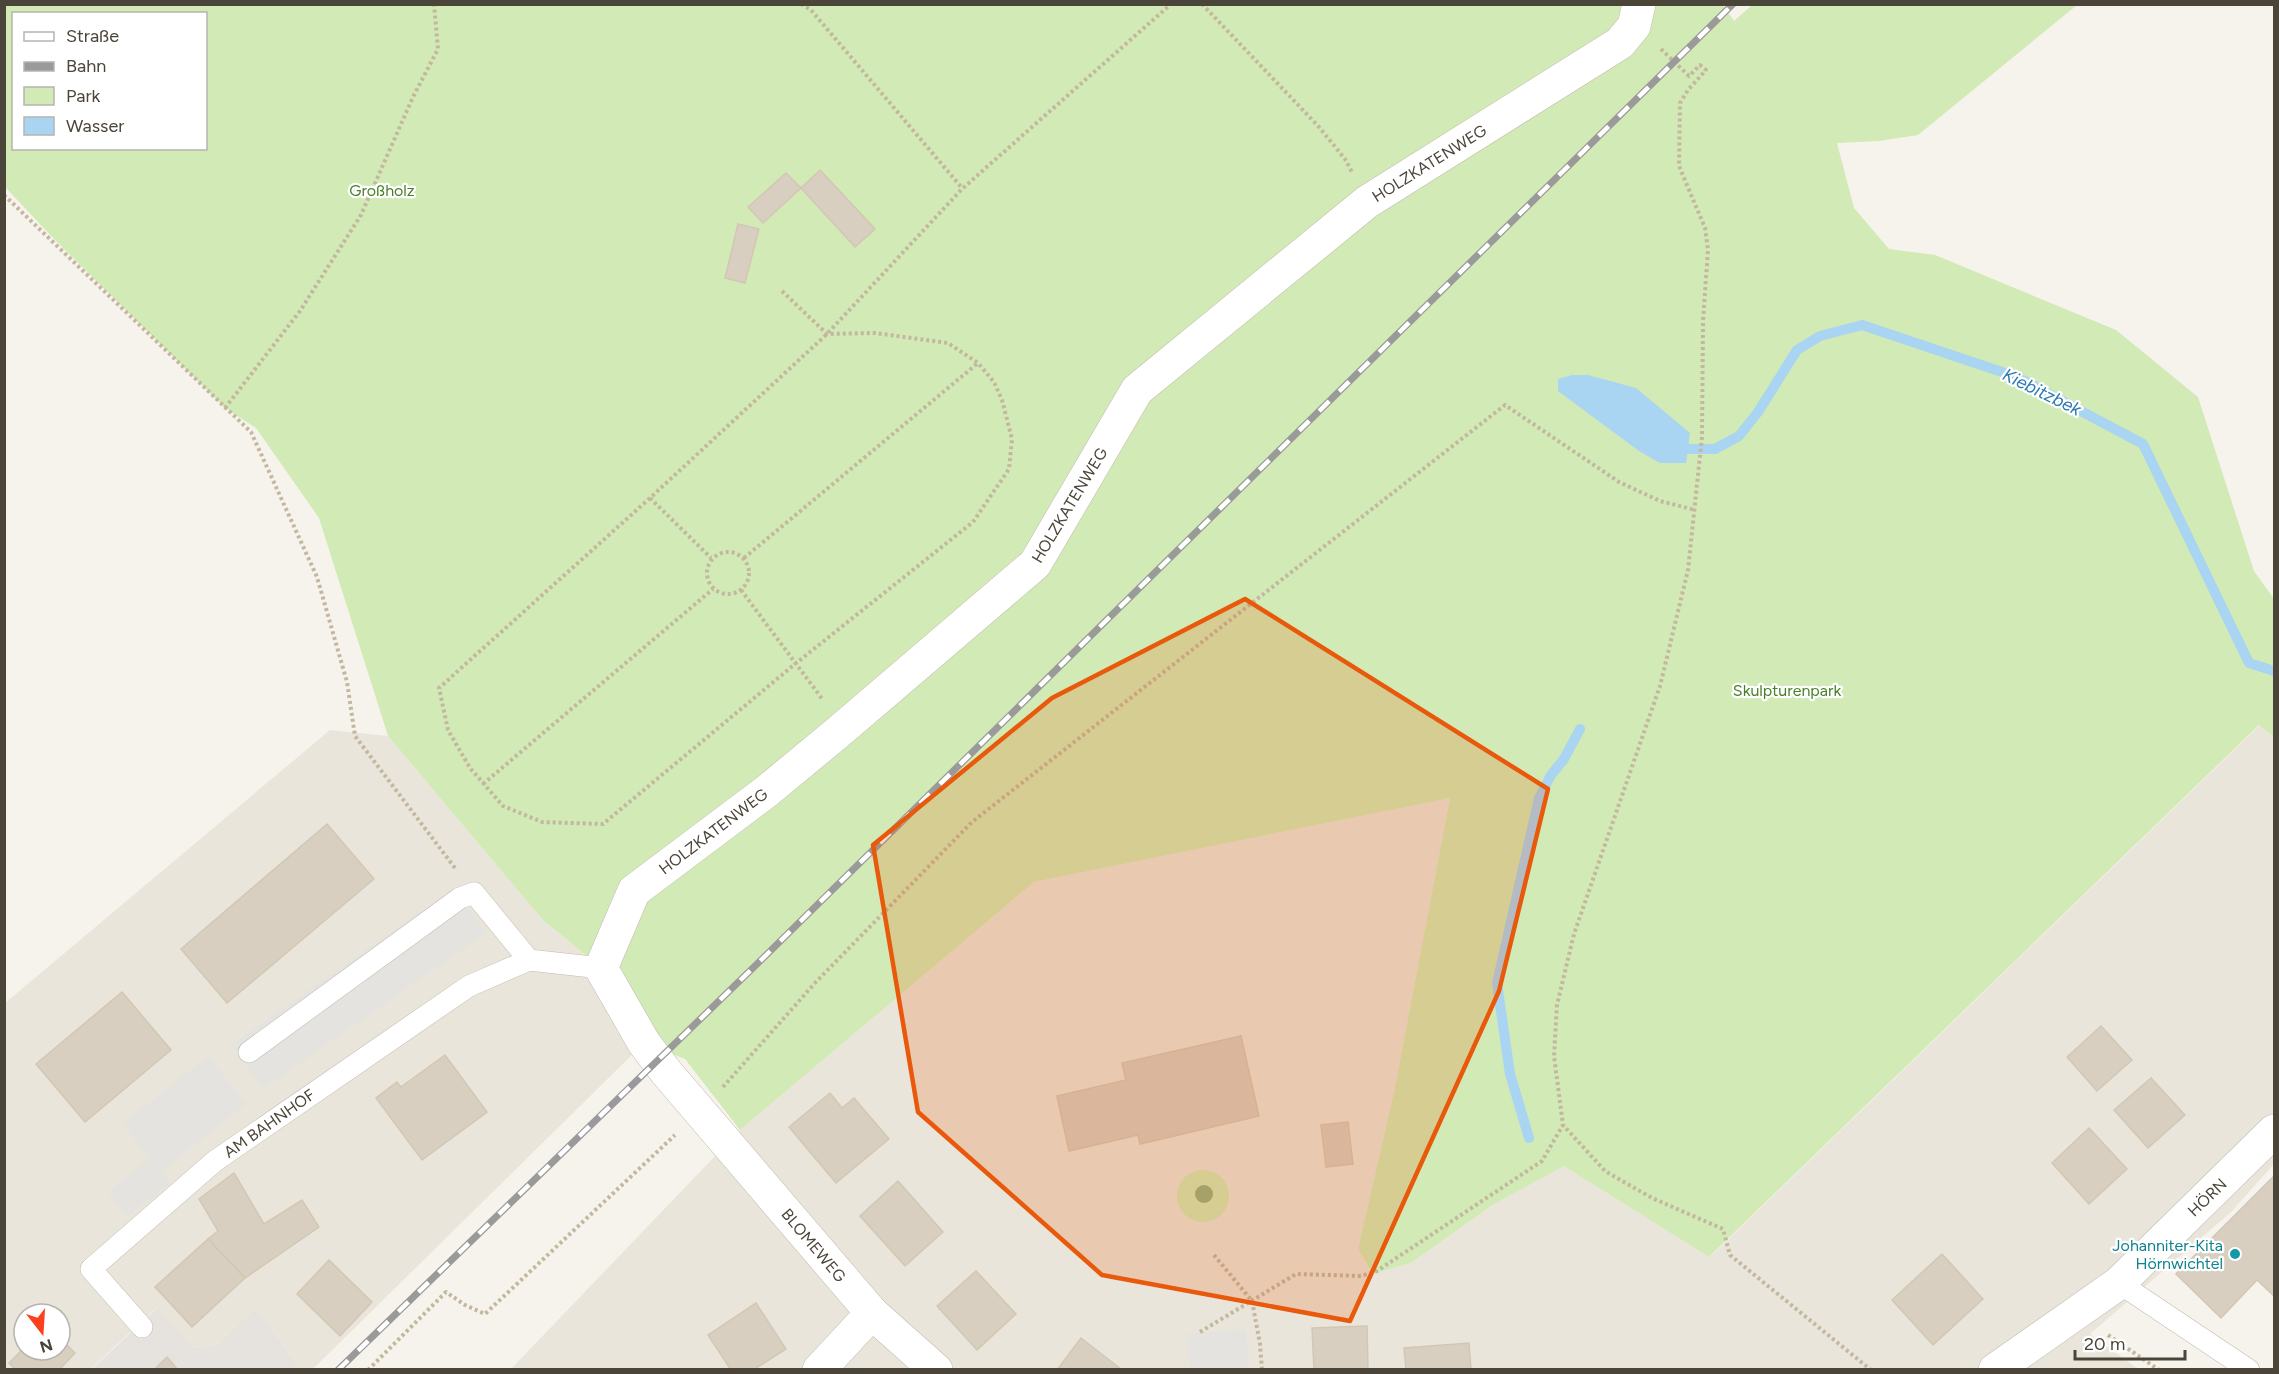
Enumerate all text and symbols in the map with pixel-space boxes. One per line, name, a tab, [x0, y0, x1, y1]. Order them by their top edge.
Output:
legend	[12, 12, 207, 150]
text: Straße	[66, 25, 119, 47]
text: Bahn	[66, 55, 106, 77]
text: Park	[66, 85, 101, 107]
text: Wasser	[66, 115, 124, 137]
street label: HOLZKATENWEG	[1369, 121, 1490, 206]
park label: Großholz	[349, 181, 415, 200]
water label: Kiebitzbek	[1999, 364, 2086, 421]
street label: HOLZKATENWEG	[1028, 444, 1111, 566]
park label: Skulpturenpark	[1733, 681, 1841, 700]
street label: HOLZKATENWEG	[655, 784, 771, 878]
street label: AM BAHNHOF	[220, 1085, 319, 1162]
street label: HÖRN	[2184, 1174, 2231, 1220]
street label: BLOMEWEG	[777, 1205, 850, 1286]
place label: Johanniter-Kita Hörnwichtel	[2112, 1236, 2223, 1273]
marker: Johanniter-Kita Hörnwichtel	[2228, 1247, 2242, 1261]
north arrow	[12, 1302, 72, 1362]
scale bar	[2075, 1323, 2184, 1361]
text: 20 m	[2084, 1333, 2125, 1355]
text: N	[38, 1335, 55, 1357]

